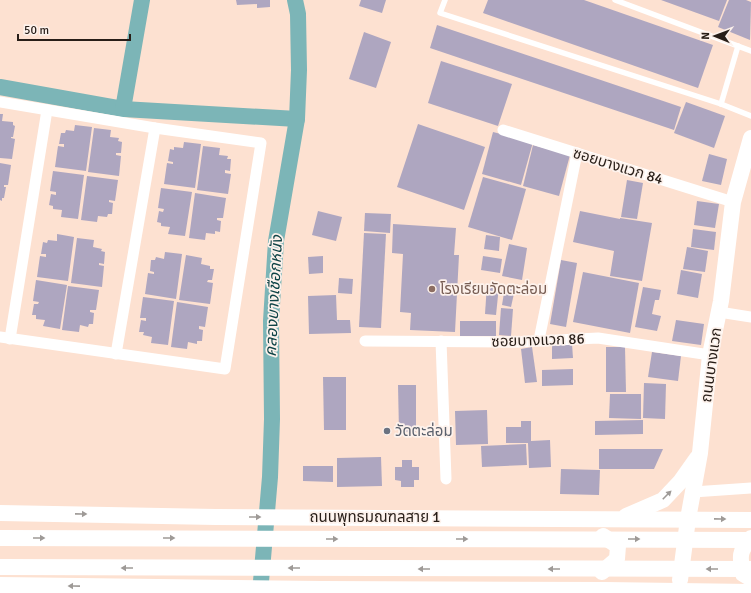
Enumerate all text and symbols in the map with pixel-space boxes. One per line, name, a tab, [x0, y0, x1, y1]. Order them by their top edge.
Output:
scale bar	[18, 16, 130, 42]
north arrow	[695, 16, 735, 56]
text: 50 m	[24, 23, 49, 38]
text: N	[699, 32, 712, 40]
street label: ซอยบางแวก 84	[571, 144, 665, 188]
water label: คลองบางเชือกหนัง	[261, 233, 287, 357]
place label: โรงเรียนวัดตะล่อม	[440, 280, 547, 298]
marker: โรงเรียนวัดตะล่อม	[427, 284, 437, 294]
street label: ถนนบางแวก	[697, 326, 725, 404]
street label: ซอยบางแวก 86	[491, 329, 585, 351]
place label: วัดตะล่อม	[395, 422, 453, 440]
marker: วัดตะล่อม	[382, 426, 392, 436]
one-way arrow	[663, 490, 672, 500]
street label: ถนนพุทธมณฑลสาย 1	[310, 508, 440, 526]
one-way arrow	[75, 511, 88, 517]
one-way arrow	[249, 514, 262, 520]
one-way arrow	[714, 516, 727, 522]
one-way arrow	[33, 535, 46, 541]
one-way arrow	[163, 535, 176, 541]
one-way arrow	[326, 535, 338, 542]
one-way arrow	[456, 536, 469, 542]
one-way arrow	[628, 536, 641, 542]
one-way arrow	[120, 565, 133, 571]
one-way arrow	[287, 565, 300, 571]
one-way arrow	[417, 566, 430, 572]
one-way arrow	[547, 566, 560, 572]
one-way arrow	[705, 566, 718, 572]
one-way arrow	[67, 583, 80, 589]

